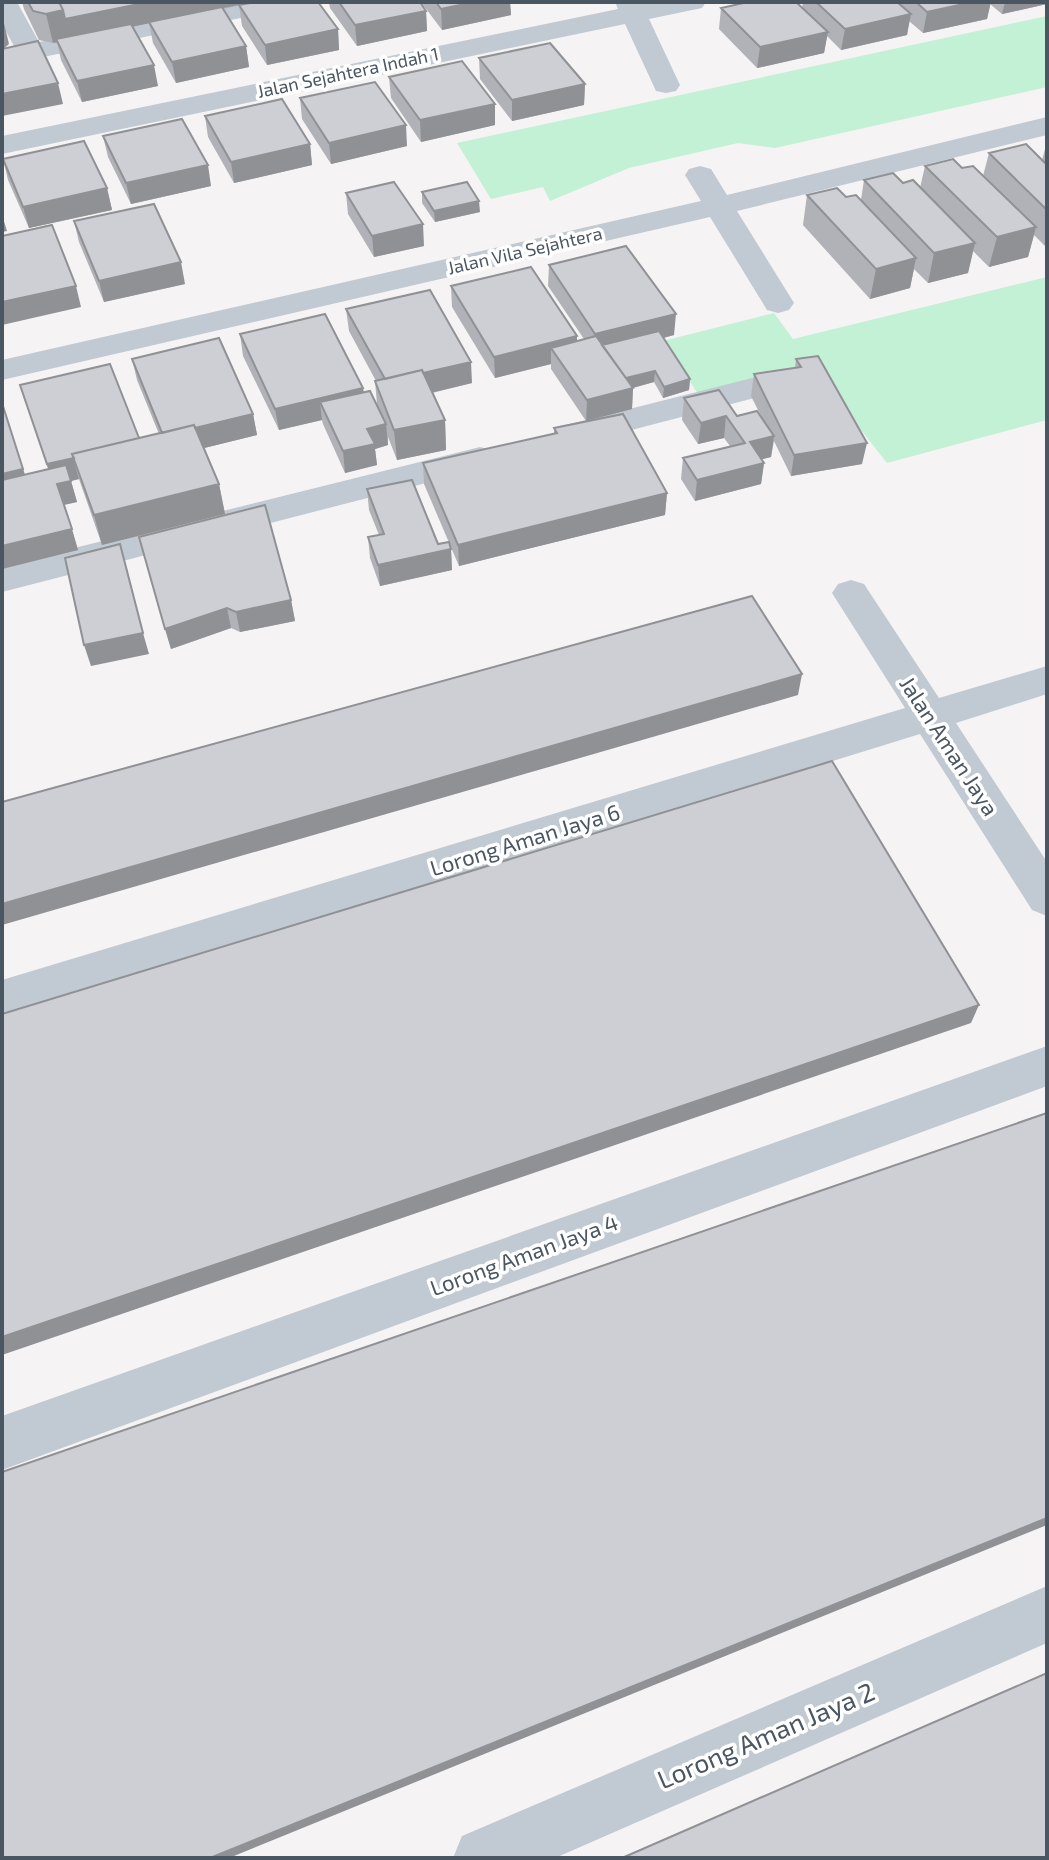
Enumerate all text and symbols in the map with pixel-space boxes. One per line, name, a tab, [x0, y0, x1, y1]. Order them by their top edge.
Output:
street label: Jalan Sejahtera Indah 1	[255, 42, 441, 102]
street label: Jalan Vila Sejahtera	[445, 222, 604, 279]
street label: Jalan Aman Jaya	[895, 671, 1005, 820]
street label: Lorong Aman Jaya 6	[427, 798, 623, 880]
street label: Lorong Aman Jaya 4	[426, 1208, 621, 1300]
street label: Lorong Aman Jaya 2	[652, 1675, 879, 1794]

